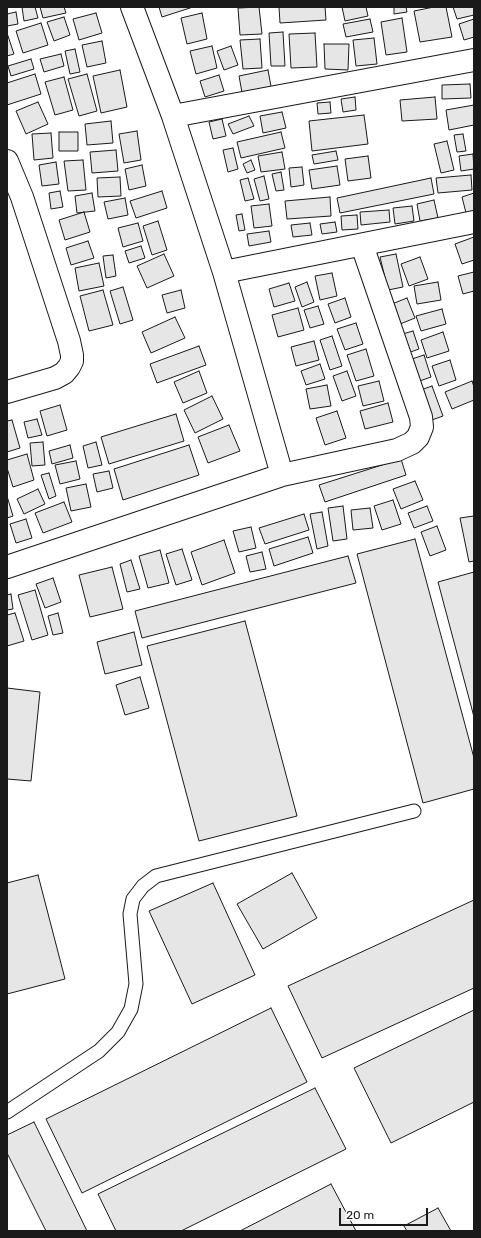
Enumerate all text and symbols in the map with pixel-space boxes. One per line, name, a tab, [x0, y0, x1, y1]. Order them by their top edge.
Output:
scale bar	[341, 1200, 430, 1226]
text: 20 m	[346, 1208, 374, 1222]

